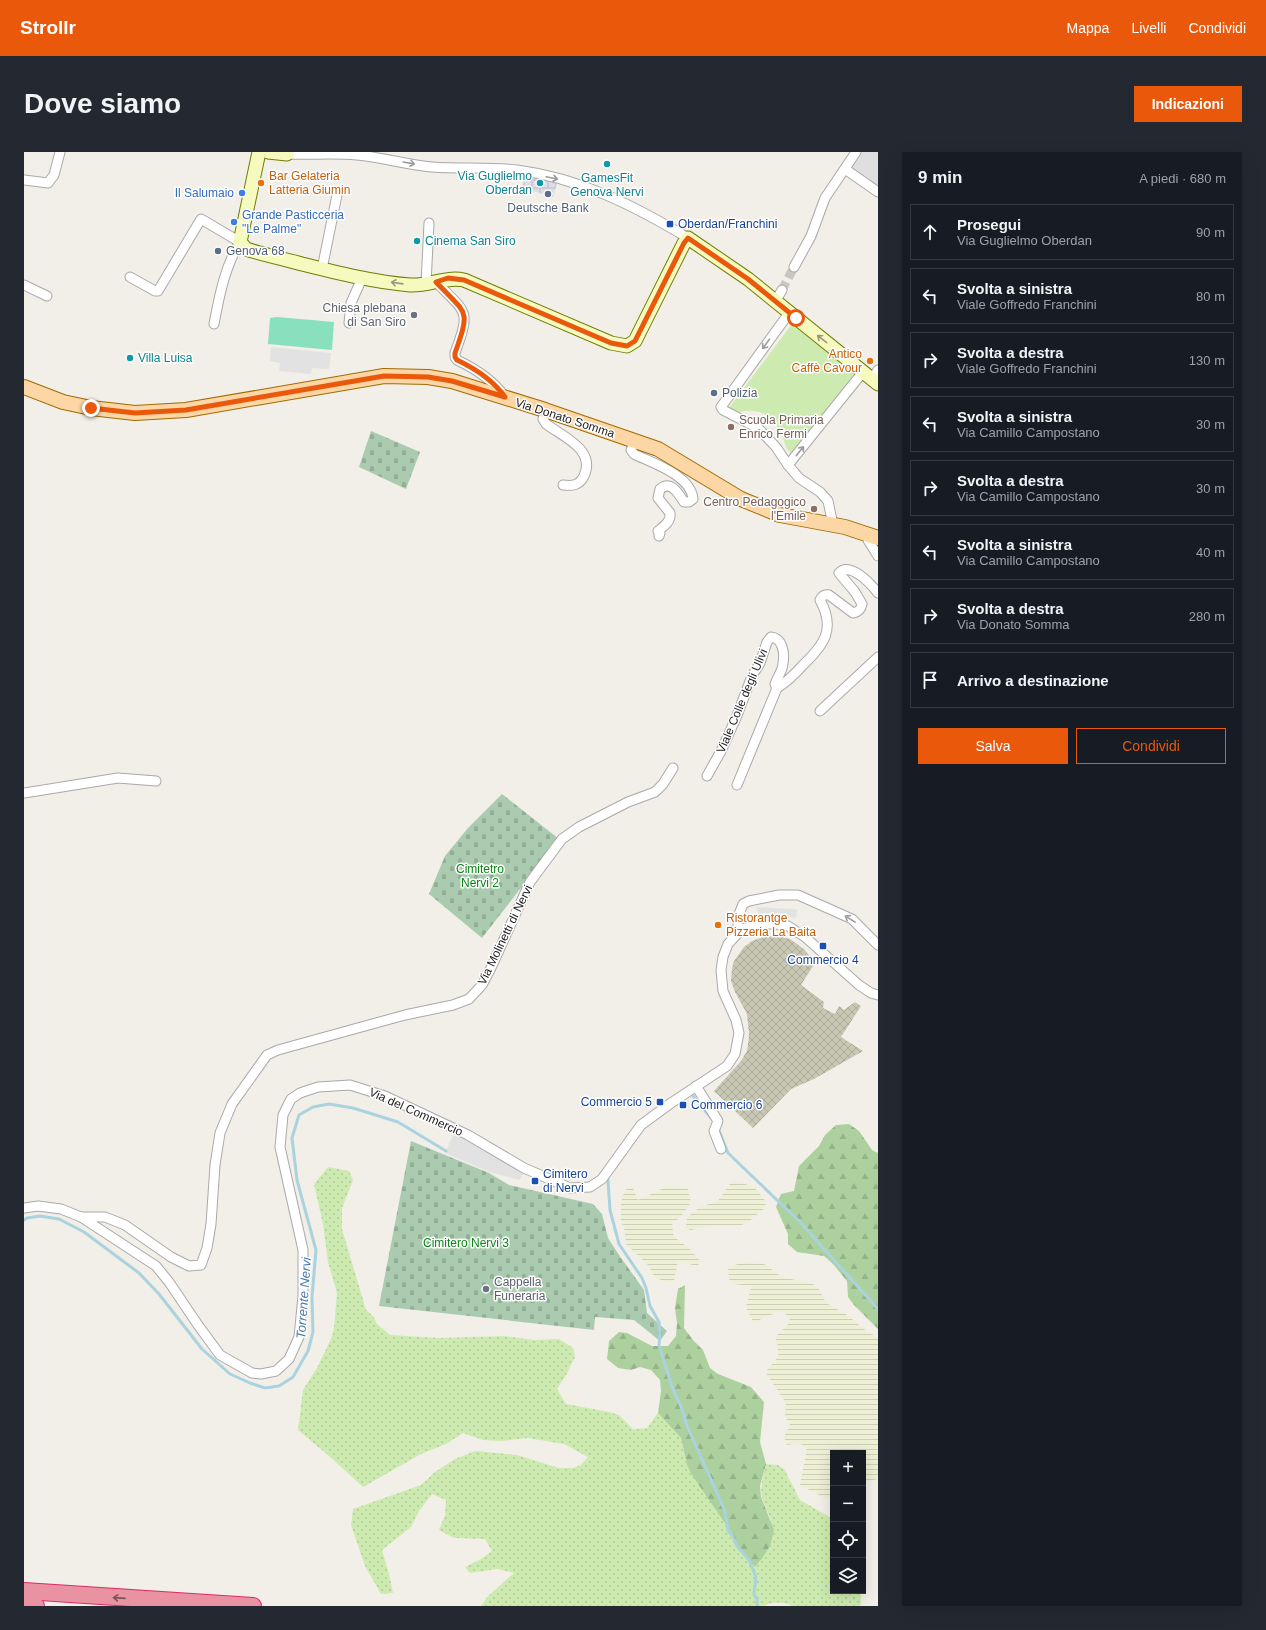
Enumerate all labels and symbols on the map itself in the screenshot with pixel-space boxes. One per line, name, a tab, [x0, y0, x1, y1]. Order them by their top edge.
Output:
marker: GamesFit Genova Nervi	[602, 159, 612, 169]
one-way arrow	[402, 160, 415, 168]
place label: Bar Gelateria Latteria Giumin	[269, 169, 350, 197]
place label: Via Guglielmo Oberdan	[458, 169, 532, 197]
place label: GamesFit Genova Nervi	[570, 171, 644, 199]
one-way arrow	[545, 174, 558, 182]
marker: Bar Gelateria Latteria Giumin	[256, 178, 266, 188]
marker: Via Guglielmo Oberdan	[535, 178, 545, 188]
place label: Il Salumaio	[175, 186, 234, 200]
marker: Il Salumaio	[237, 188, 247, 198]
marker: Deutsche Bank	[543, 189, 553, 199]
place label: Deutsche Bank	[507, 201, 590, 215]
place label: Grande Pasticceria "Le Palme"	[242, 208, 344, 236]
marker: Grande Pasticceria "Le Palme"	[229, 217, 239, 227]
place label: Oberdan/Franchini	[678, 217, 777, 231]
marker: Oberdan/Franchini	[665, 219, 675, 229]
place label: Cinema San Siro	[425, 234, 516, 248]
marker: Cinema San Siro	[412, 236, 422, 246]
place label: Genova 68	[226, 244, 285, 258]
marker: Genova 68	[213, 246, 223, 256]
one-way arrow	[391, 279, 404, 287]
place label: Chiesa plebana di San Siro	[323, 301, 406, 329]
route start	[787, 309, 805, 327]
marker: Chiesa plebana di San Siro	[409, 310, 419, 320]
one-way arrow	[817, 334, 828, 343]
one-way arrow	[762, 339, 770, 350]
place label: Antico Caffè Cavour	[792, 347, 862, 375]
place label: Villa Luisa	[138, 351, 193, 365]
marker: Villa Luisa	[125, 353, 135, 363]
marker: Antico Caffè Cavour	[865, 356, 875, 366]
place label: Polizia	[722, 386, 758, 400]
marker: Polizia	[709, 388, 719, 398]
street label: Via Donato Somma	[513, 395, 617, 441]
route end	[82, 399, 100, 417]
place label: Scuola Primaria Enrico Fermi	[739, 413, 824, 441]
marker: Scuola Primaria Enrico Fermi	[726, 422, 736, 432]
one-way arrow	[795, 446, 804, 457]
place label: Centro Pedagogico l'Emile	[703, 495, 806, 523]
marker: Centro Pedagogico l'Emile	[809, 504, 819, 514]
street label: Viale Colle degli Ulivi	[714, 647, 770, 755]
park label: Cimitetro Nervi 2	[456, 862, 504, 890]
street label: Via Molinetti di Nervi	[475, 883, 535, 987]
place label: Ristorantge Pizzeria La Baita	[726, 911, 816, 939]
one-way arrow	[845, 915, 856, 923]
marker: Ristorantge Pizzeria La Baita	[713, 920, 723, 930]
marker: Commercio 4	[818, 941, 828, 951]
place label: Commercio 4	[787, 953, 859, 967]
street label: Via del Commercio	[367, 1085, 465, 1139]
place label: Commercio 5	[581, 1095, 652, 1109]
marker: Commercio 5	[655, 1097, 665, 1107]
place label: Commercio 6	[691, 1098, 763, 1112]
marker: Commercio 6	[678, 1100, 688, 1110]
place label: Cimitero di Nervi	[543, 1167, 588, 1195]
marker: Cimitero di Nervi	[530, 1176, 540, 1186]
park label: Cimitero Nervi 3	[423, 1236, 509, 1250]
water label: Torrente Nervi	[293, 1256, 314, 1339]
place label: Cappella Funeraria	[494, 1275, 546, 1303]
marker: Cappella Funeraria	[481, 1284, 491, 1294]
one-way arrow	[112, 1594, 125, 1601]

